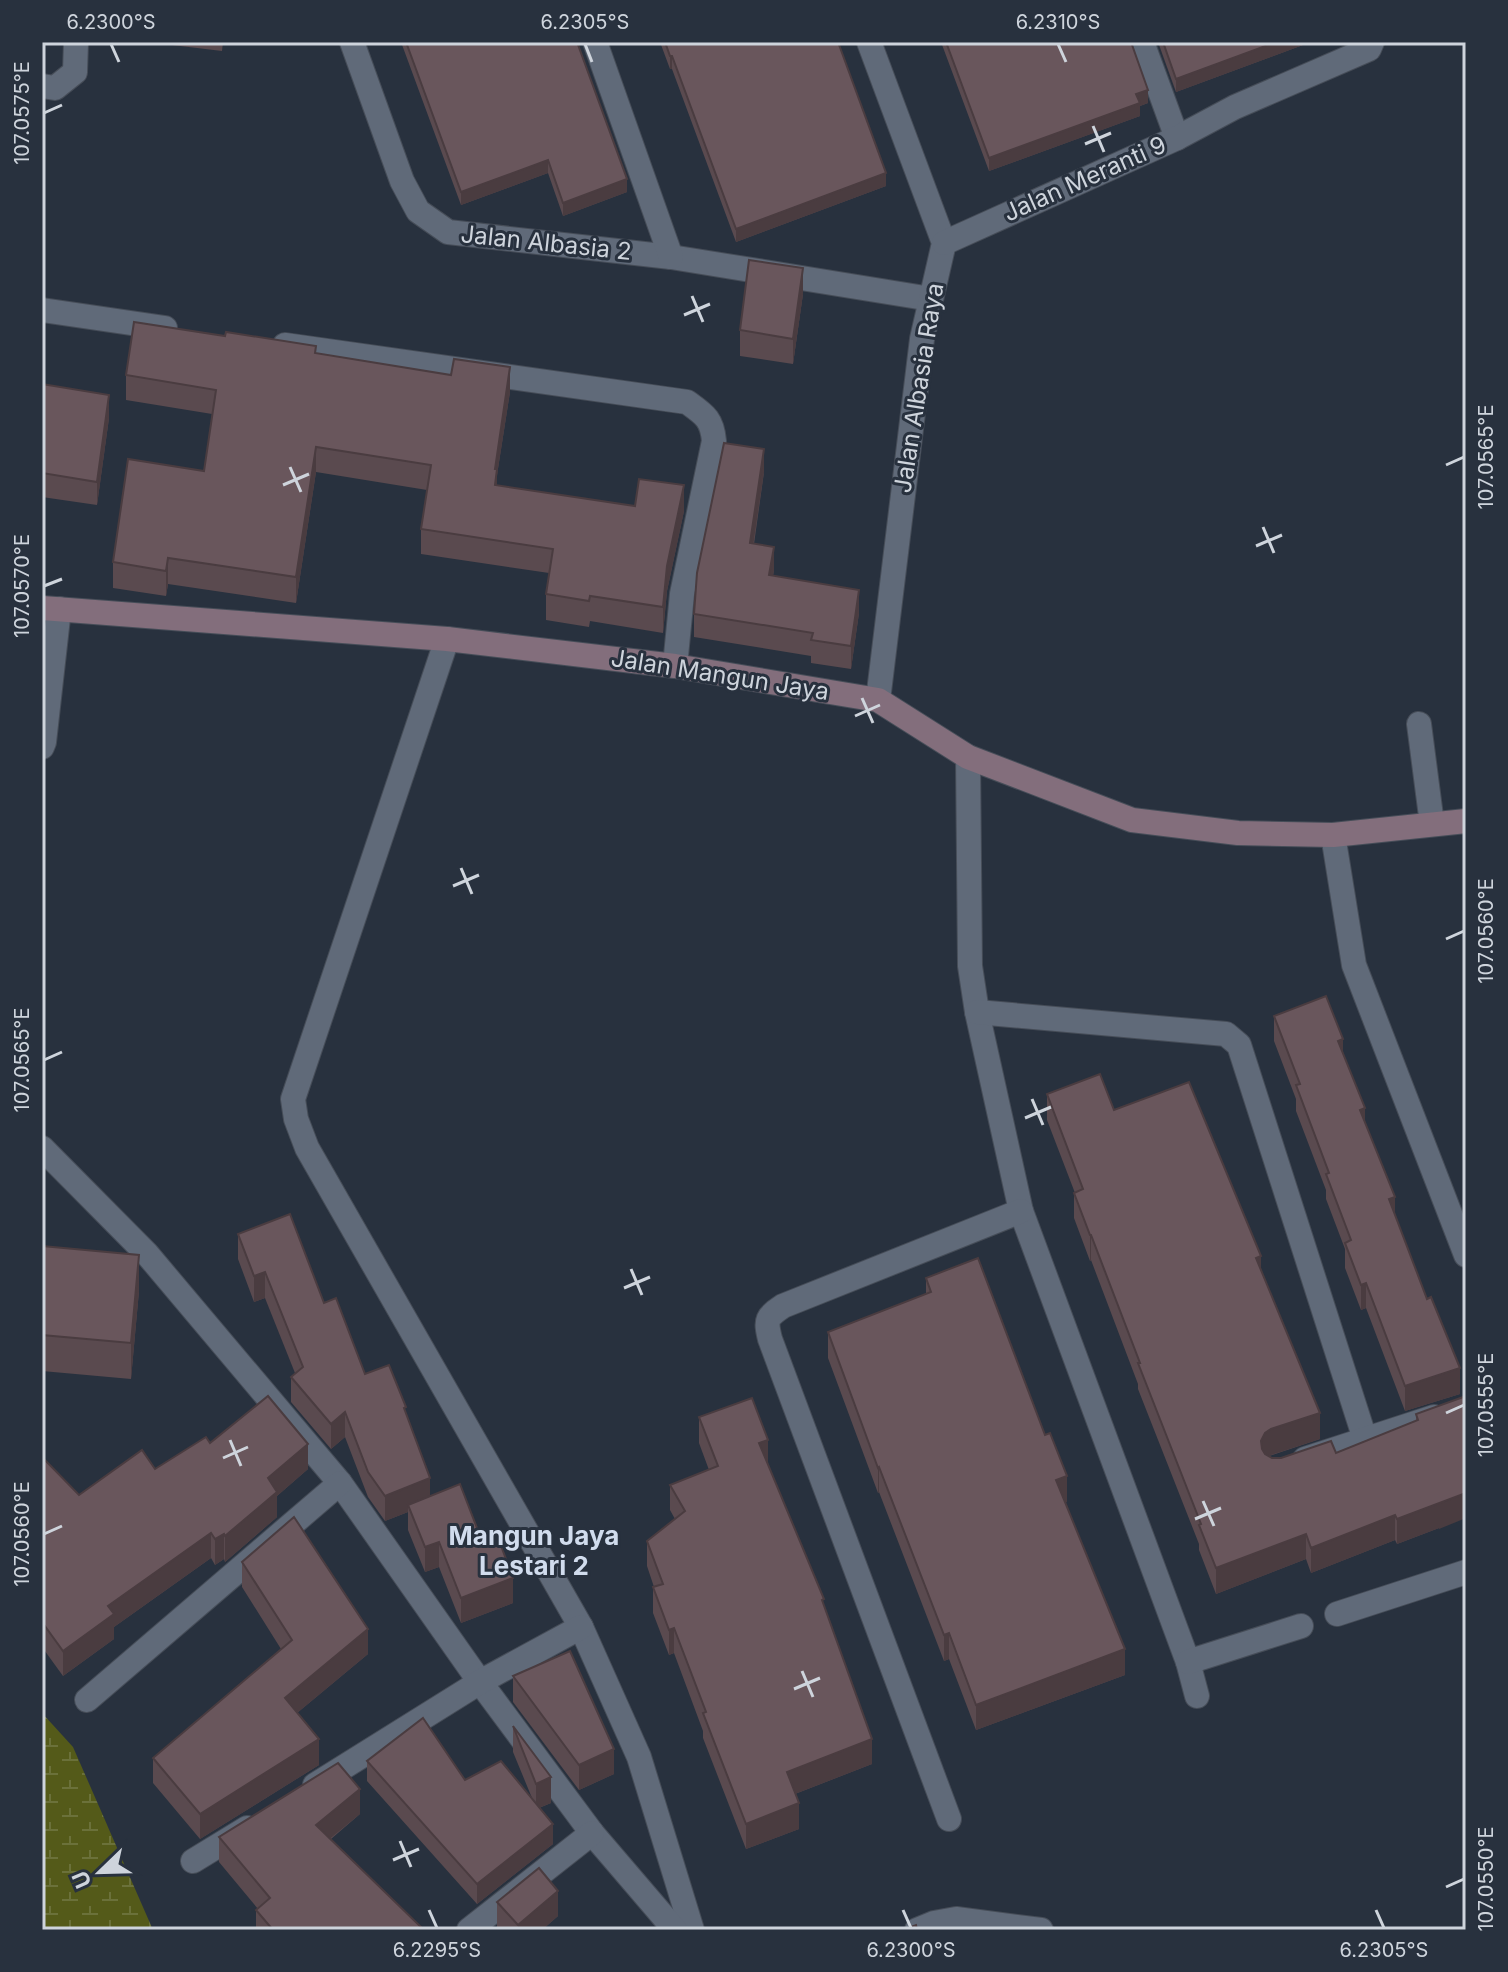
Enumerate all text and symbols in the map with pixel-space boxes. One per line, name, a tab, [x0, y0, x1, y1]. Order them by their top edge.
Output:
text: 6.2300°S	[66, 10, 156, 34]
text: 6.2305°S	[541, 10, 629, 34]
text: 6.2310°S	[1016, 10, 1100, 34]
text: 107.0575°E	[10, 61, 34, 165]
street label: Jalan Meranti 9	[999, 130, 1171, 227]
street label: Jalan Albasia 2	[459, 219, 633, 266]
street label: Jalan Albasia Raya	[888, 281, 949, 495]
text: 107.0565°E	[1474, 405, 1498, 509]
text: 107.0570°E	[10, 534, 34, 638]
street label: Jalan Mangun Jaya	[609, 643, 831, 706]
text: 107.0560°E	[1474, 878, 1498, 984]
text: 107.0565°E	[10, 1008, 34, 1112]
text: 107.0555°E	[1474, 1353, 1498, 1457]
text: 107.0560°E	[10, 1481, 34, 1587]
district label: Mangun Jaya Lestari 2	[449, 1520, 619, 1581]
text: 107.0550°E	[1474, 1826, 1498, 1932]
north arrow	[60, 1832, 140, 1912]
text: U	[66, 1867, 97, 1892]
text: 6.2295°S	[393, 1938, 481, 1962]
text: 6.2300°S	[866, 1938, 956, 1962]
text: 6.2305°S	[1340, 1938, 1428, 1962]

